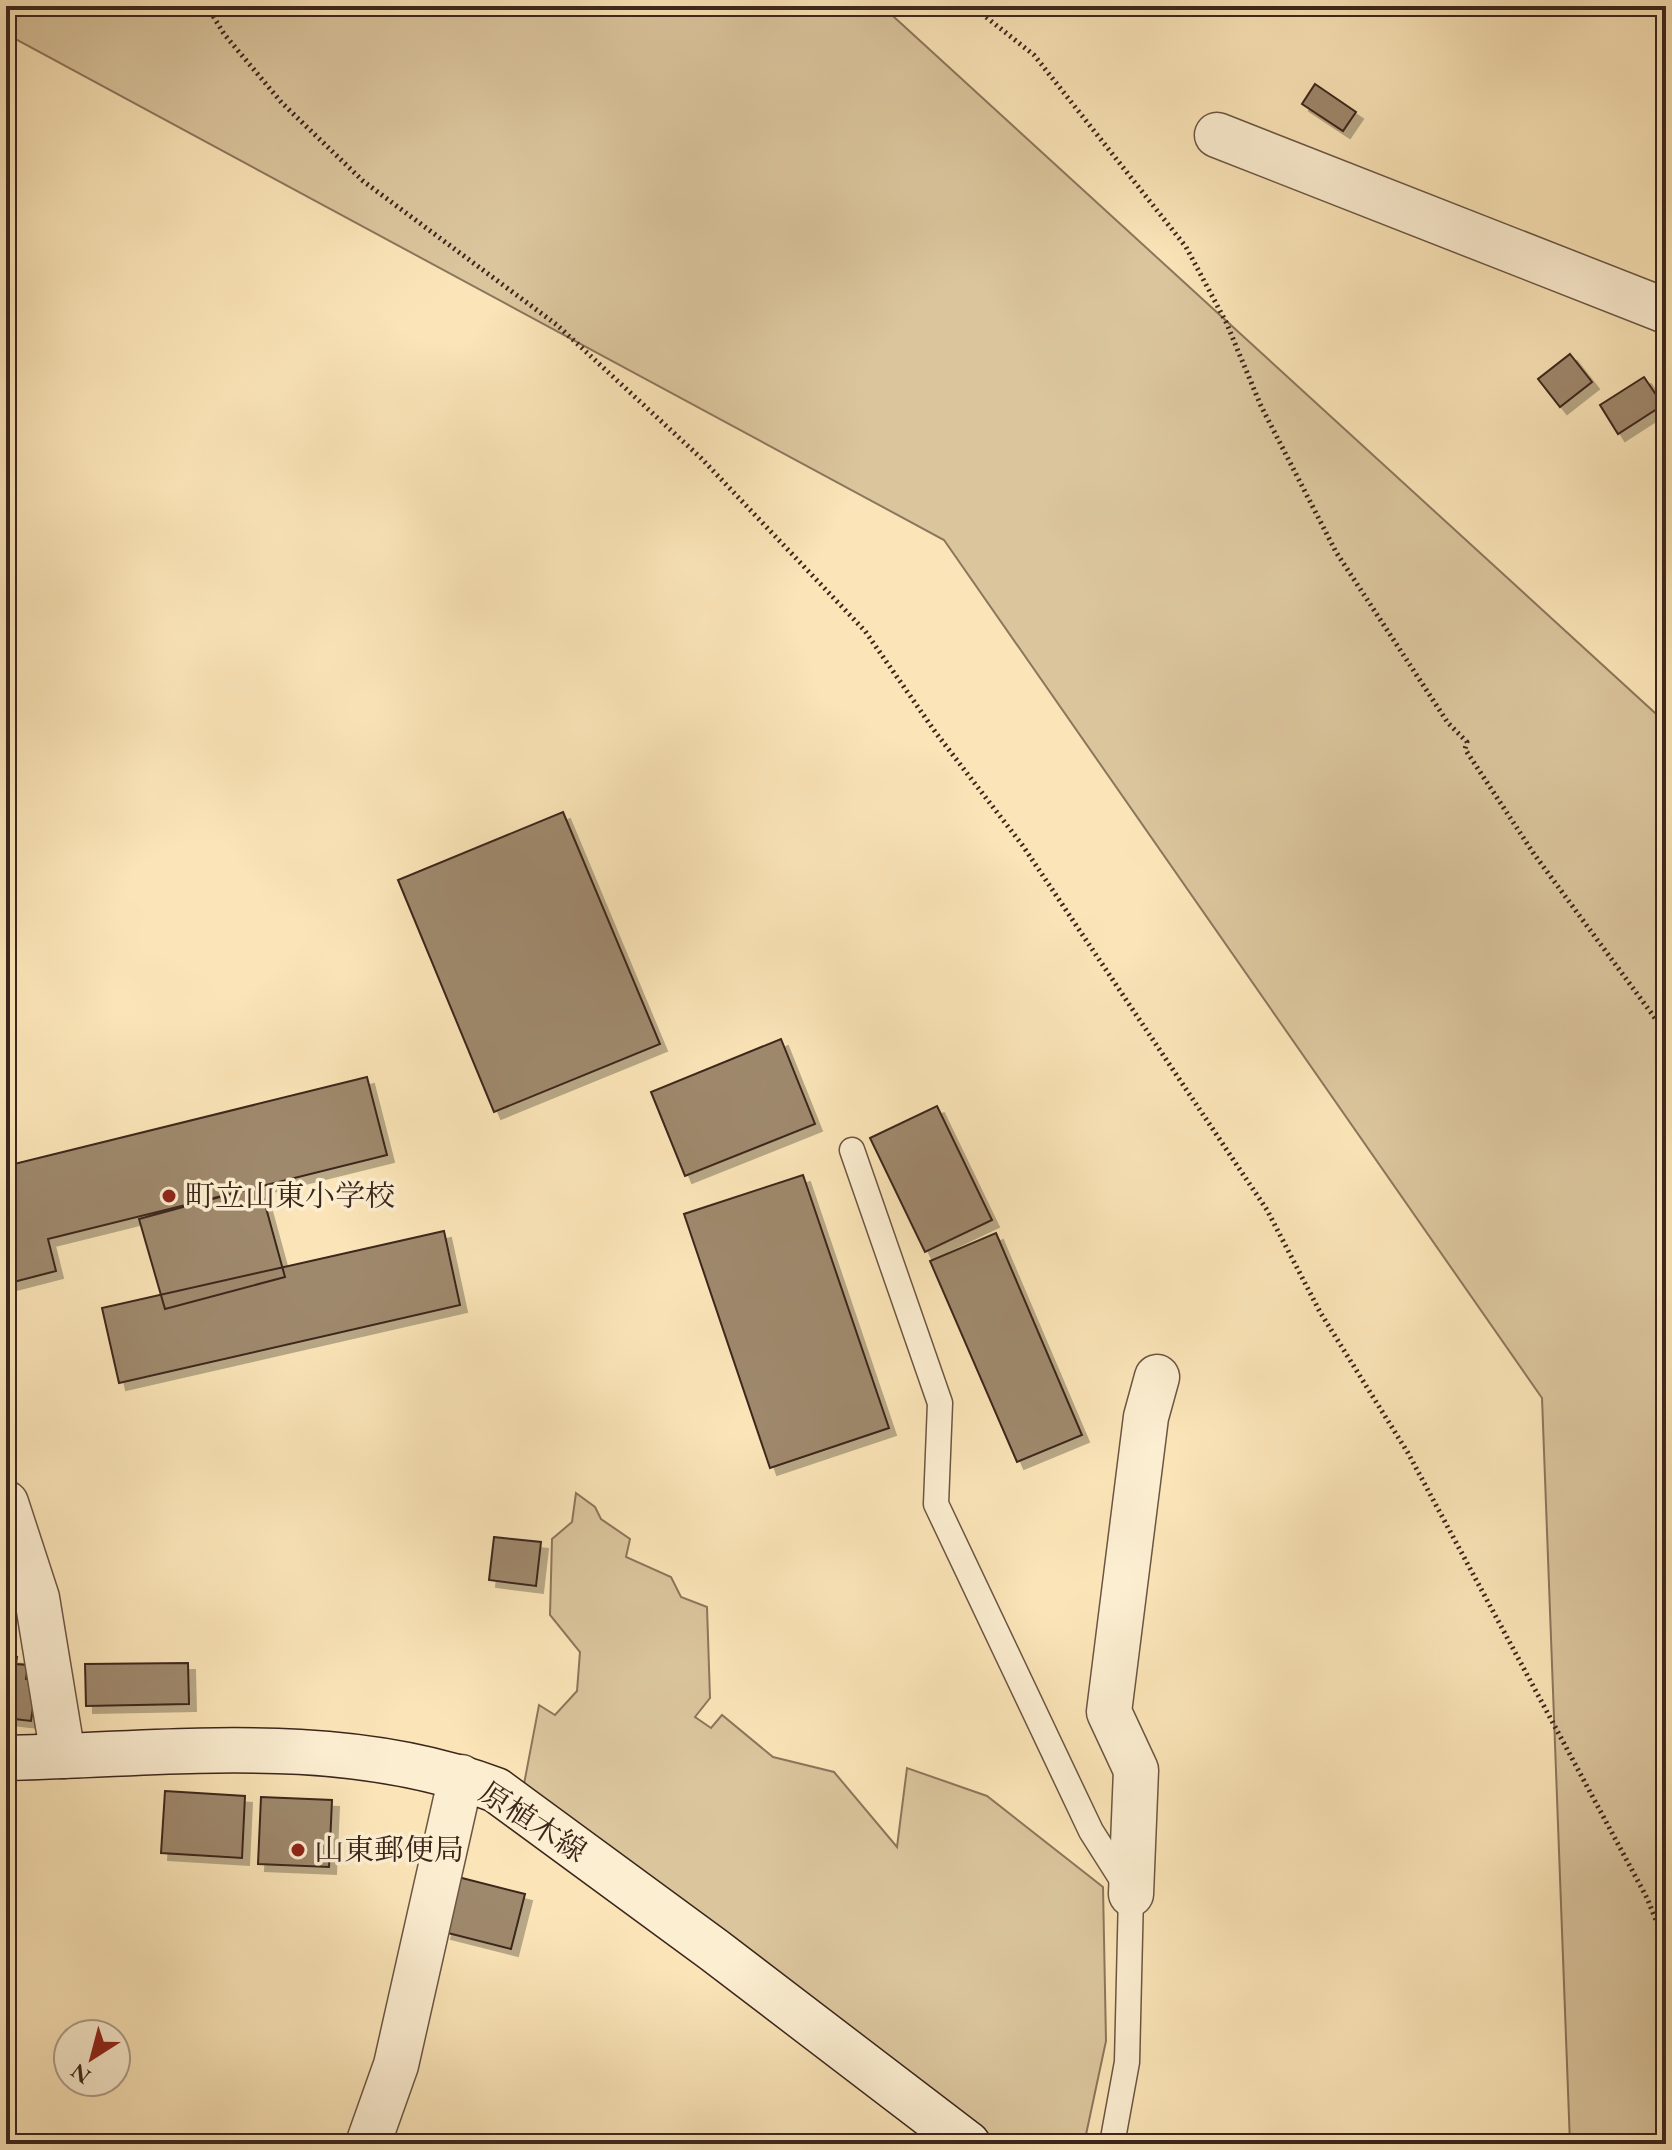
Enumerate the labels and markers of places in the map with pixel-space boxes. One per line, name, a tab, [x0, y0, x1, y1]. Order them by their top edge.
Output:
place label: 町立山東小学校	[185, 1176, 395, 1215]
marker: 町立山東小学校	[160, 1187, 178, 1205]
place label: 山東郵便局	[314, 1830, 464, 1869]
marker: 山東郵便局	[289, 1841, 307, 1859]

